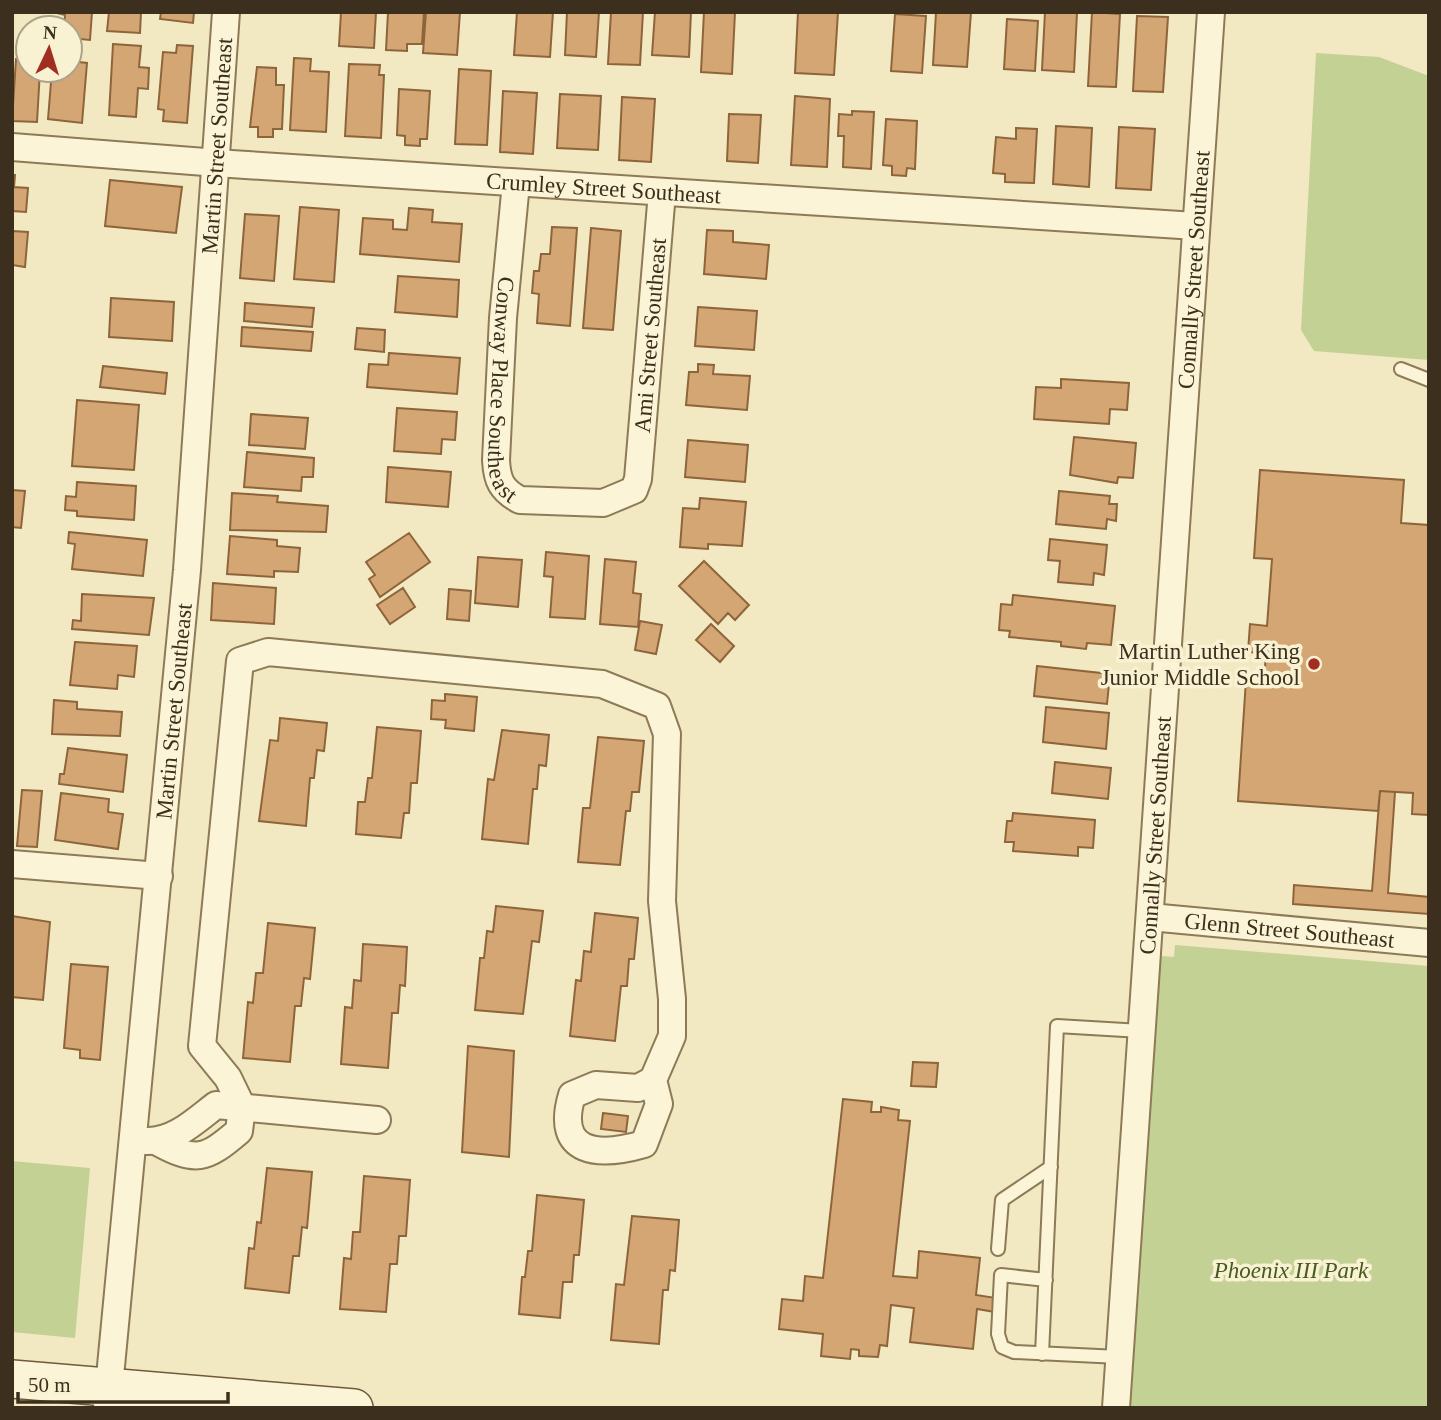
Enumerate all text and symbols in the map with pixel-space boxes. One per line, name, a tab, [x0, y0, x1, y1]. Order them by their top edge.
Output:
north arrow	[14, 14, 84, 84]
text: N	[43, 22, 58, 44]
street label: Martin Street Southeast	[197, 36, 237, 255]
street label: Connally Street Southeast	[1173, 149, 1214, 390]
street label: Crumley Street Southeast	[485, 168, 722, 208]
street label: Ami Street Southeast	[629, 236, 671, 434]
street label: Conway Place Southeast	[483, 276, 523, 508]
street label: Martin Street Southeast	[151, 601, 196, 821]
place label: Martin Luther King Junior Middle School	[1101, 639, 1300, 690]
marker: Martin Luther King Junior Middle School	[1306, 656, 1322, 672]
street label: Connally Street Southeast	[1134, 715, 1176, 955]
street label: Glenn Street Southeast	[1183, 908, 1396, 952]
park label: Phoenix III Park	[1213, 1258, 1369, 1283]
scale bar	[18, 1360, 228, 1404]
text: 50 m	[28, 1373, 71, 1397]

